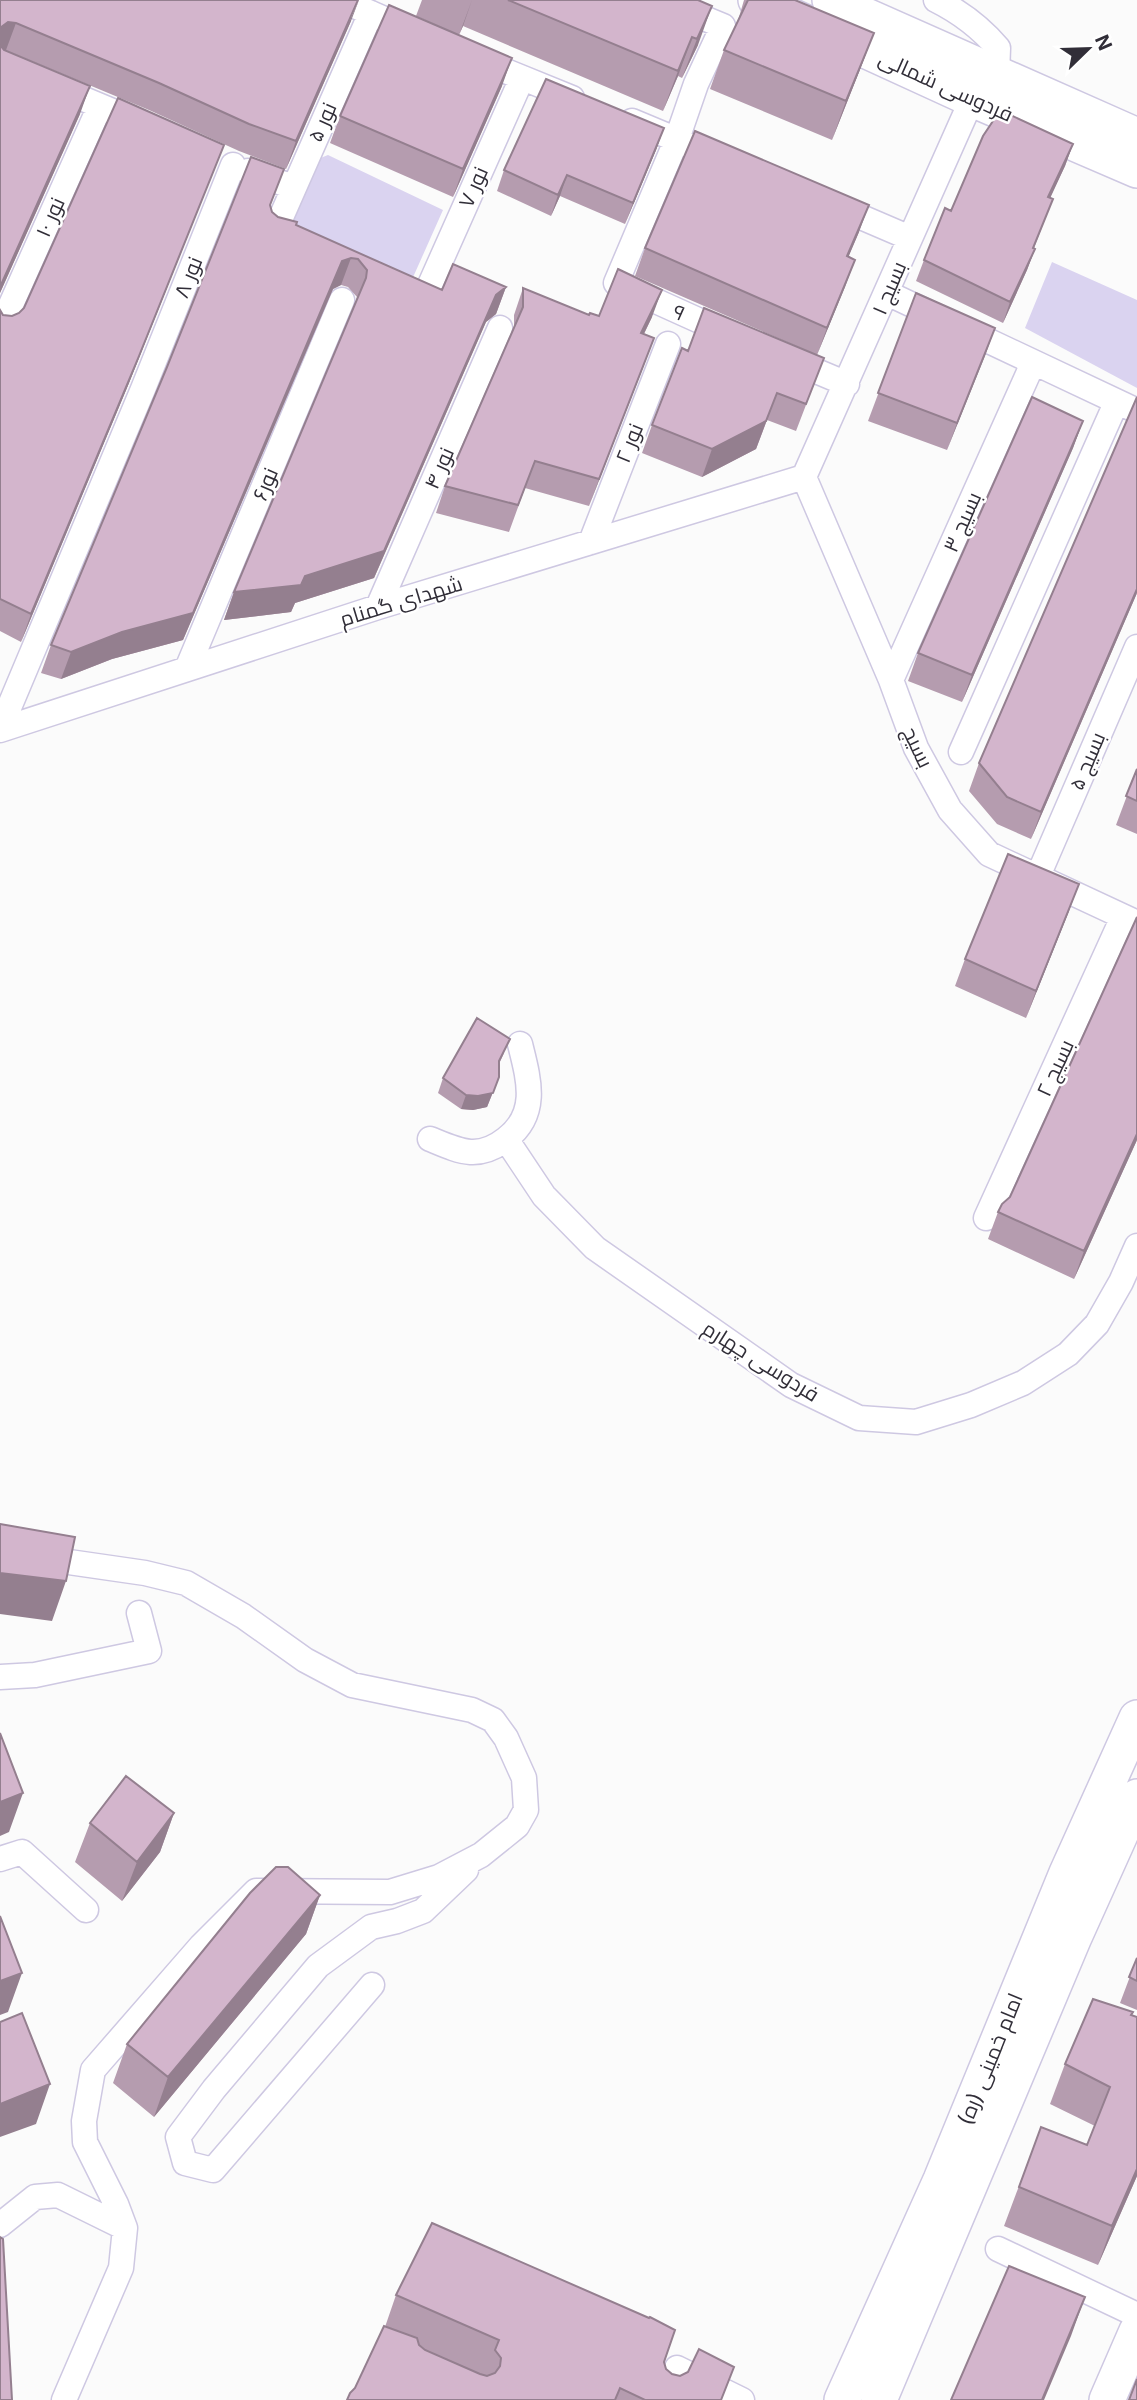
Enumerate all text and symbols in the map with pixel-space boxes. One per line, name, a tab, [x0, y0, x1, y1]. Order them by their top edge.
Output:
north arrow	[1053, 14, 1123, 84]
text: N	[1090, 31, 1117, 54]
street label: فردوسی شمالی	[874, 45, 1017, 128]
street label: نور ۵	[302, 98, 342, 146]
street label: نور ۷	[453, 163, 493, 211]
street label: نور ۱۰	[30, 193, 70, 241]
street label: نور ۸	[168, 253, 208, 301]
street label: بسیج ۱	[867, 258, 913, 319]
street label: ۹	[669, 298, 689, 326]
street label: نور ۲	[610, 420, 648, 466]
street label: نور ۴	[419, 443, 459, 493]
street label: نور۶	[247, 464, 283, 504]
street label: بسیج ۳	[938, 488, 988, 557]
street label: شهدای گمنام	[337, 571, 466, 633]
street label: بسیج	[896, 722, 938, 773]
street label: بسیج ۵	[1064, 728, 1112, 794]
street label: بسیج ۲	[1031, 1036, 1081, 1101]
street label: فردوسی چهارم	[697, 1315, 824, 1408]
street label: امام خمینی (ره)	[952, 1989, 1030, 2129]

